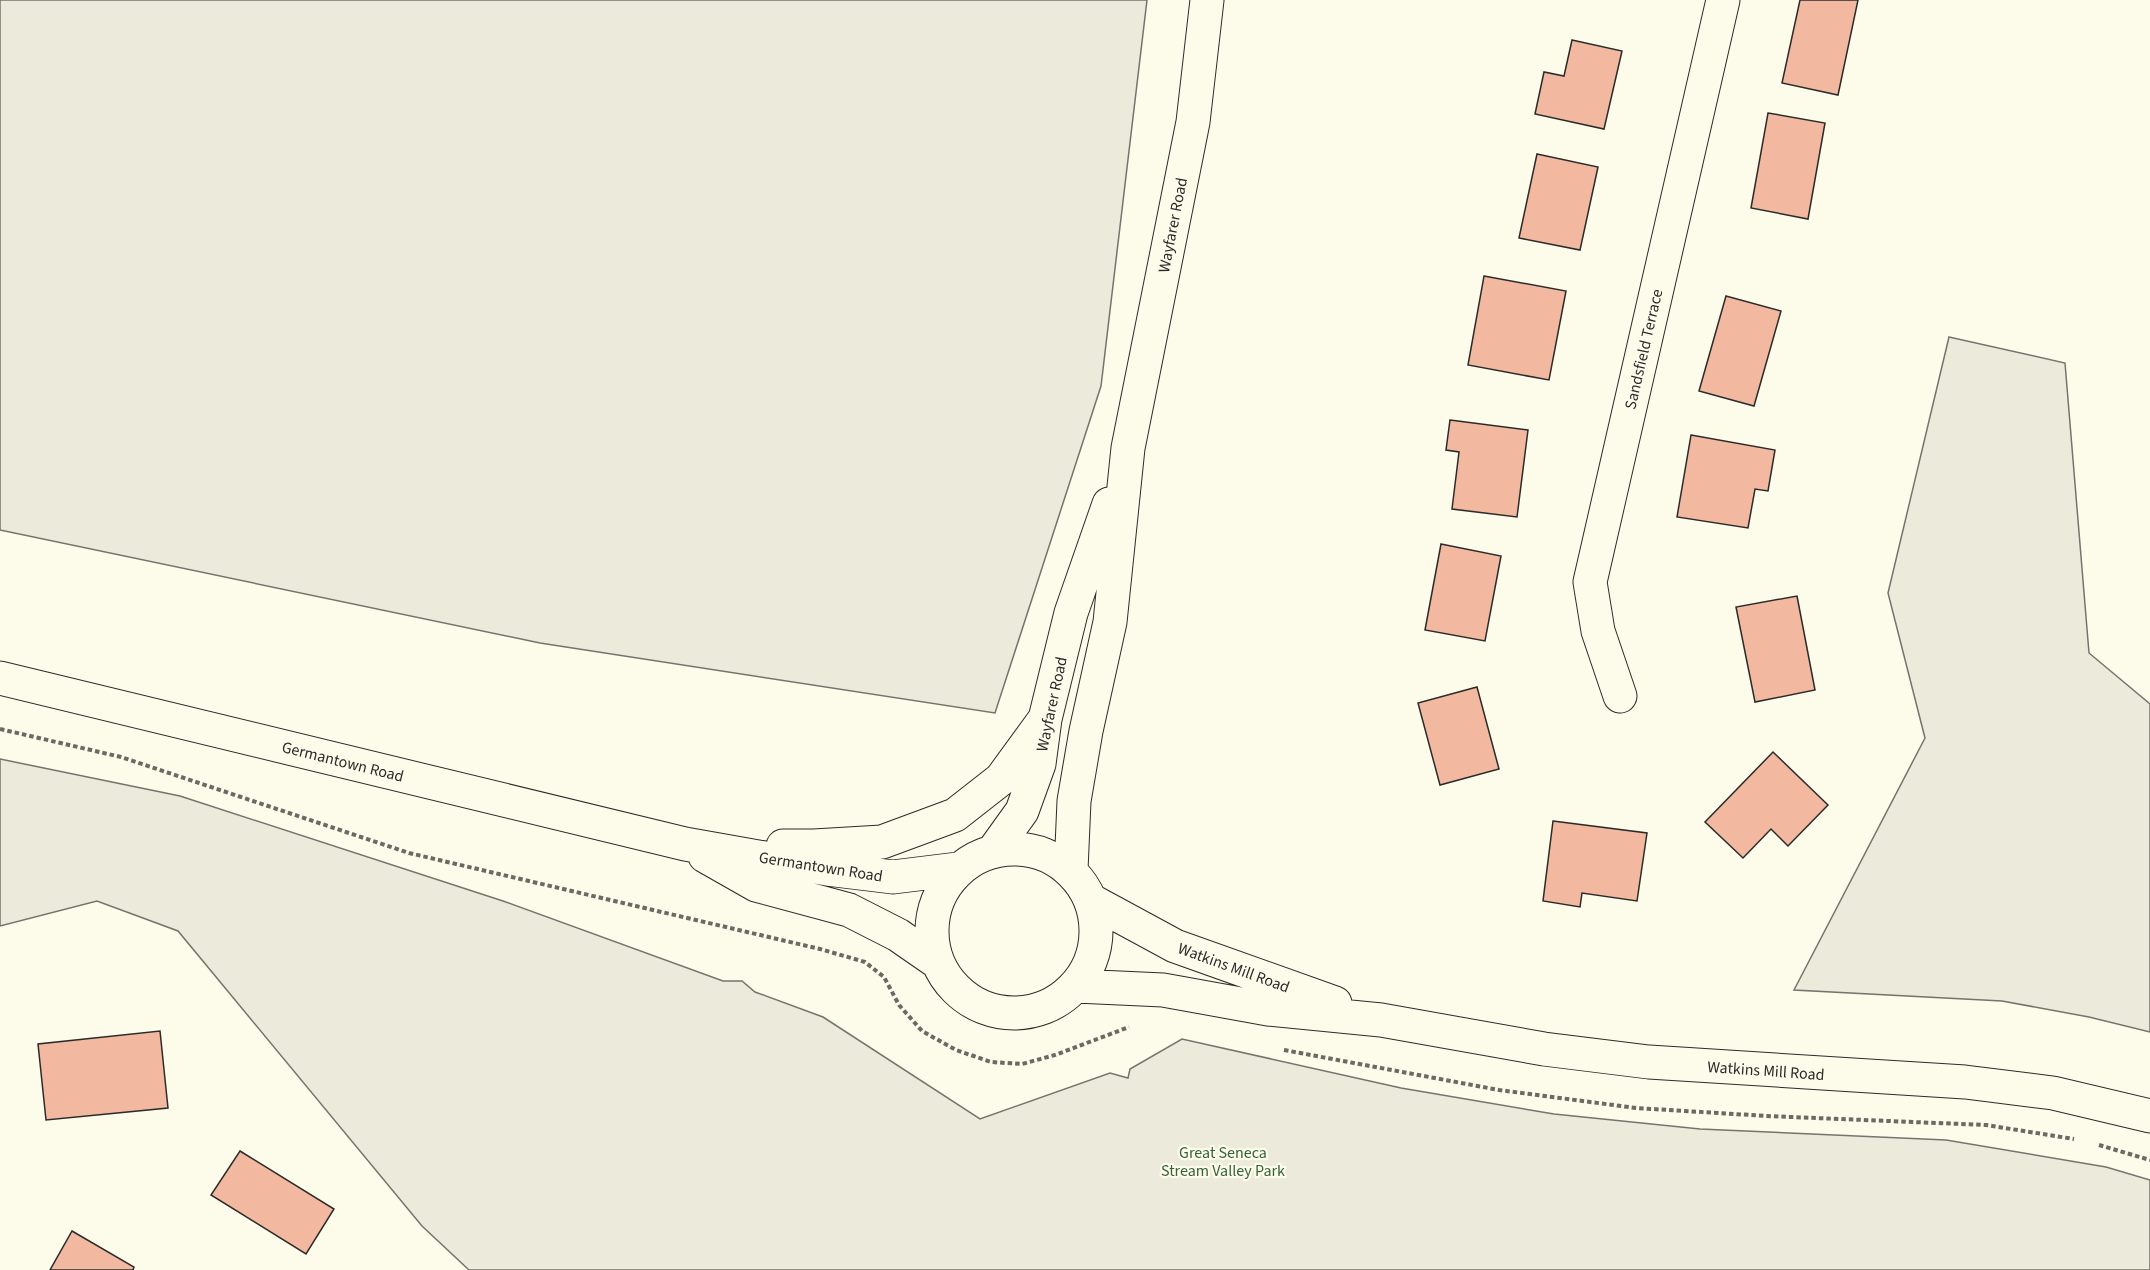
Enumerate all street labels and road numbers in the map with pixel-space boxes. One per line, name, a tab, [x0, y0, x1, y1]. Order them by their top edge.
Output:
street label: Wayfarer Road	[1153, 176, 1193, 275]
street label: Sandsfield Terrace	[1619, 287, 1669, 412]
street label: Wayfarer Road	[1031, 655, 1073, 754]
street label: Germantown Road	[279, 736, 406, 788]
street label: Germantown Road	[757, 846, 884, 888]
street label: Watkins Mill Road	[1175, 938, 1293, 998]
street label: Watkins Mill Road	[1707, 1056, 1825, 1086]

